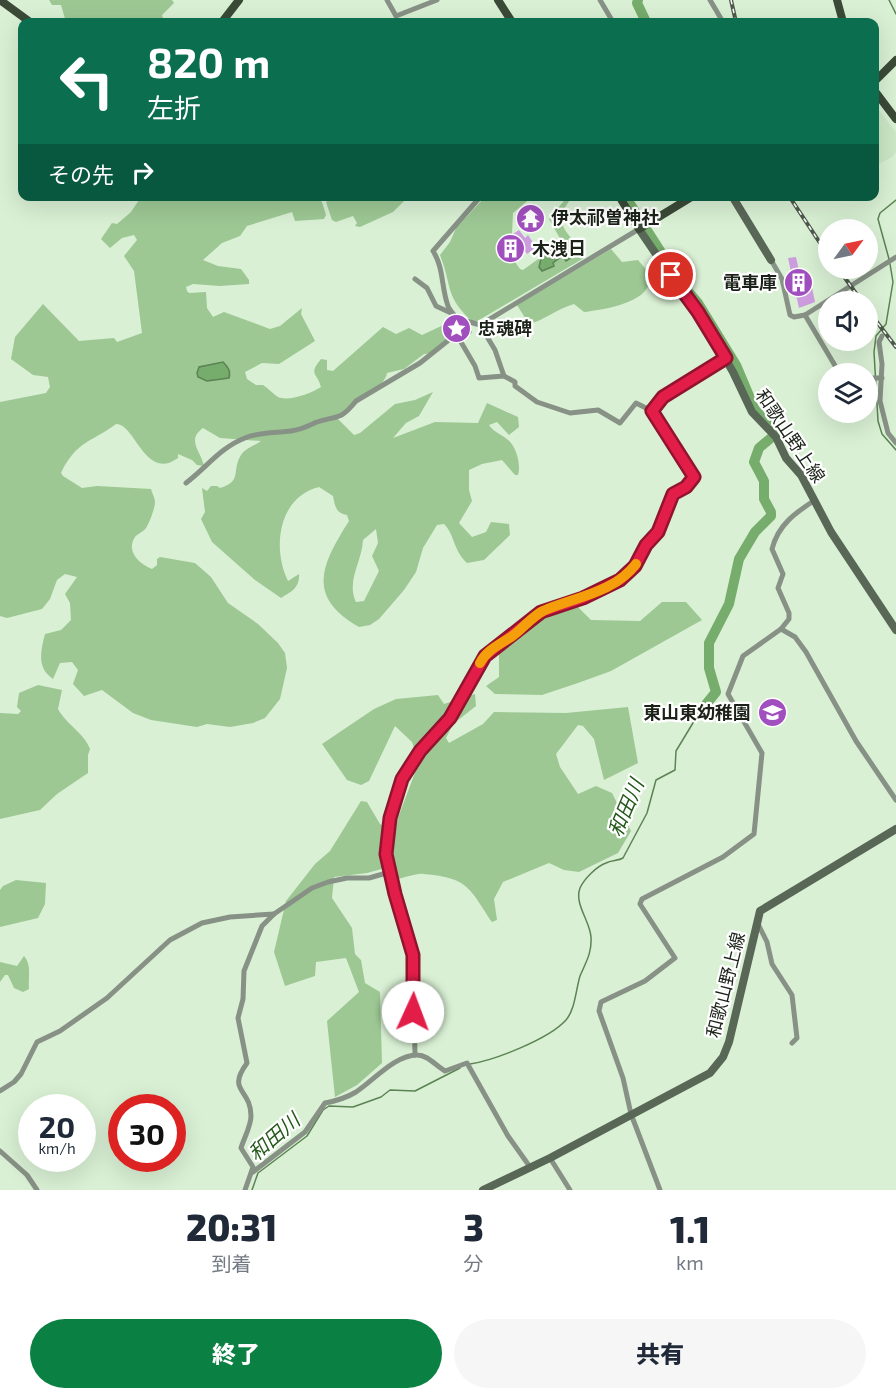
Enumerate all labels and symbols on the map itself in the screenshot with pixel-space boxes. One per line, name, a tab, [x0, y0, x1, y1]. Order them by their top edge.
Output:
temple icon: 伊太祁曽神社	[514, 202, 546, 234]
place label: 伊太祁曽神社	[551, 206, 659, 228]
north arrow	[818, 219, 878, 279]
building icon: 木洩日	[495, 233, 527, 265]
place label: 木洩日	[532, 237, 586, 259]
pin	[645, 249, 696, 300]
building icon: 電車庫	[782, 267, 814, 299]
place label: 電車庫	[723, 271, 777, 293]
place icon: 忠魂碑	[441, 313, 473, 345]
place label: 忠魂碑	[478, 317, 532, 339]
street label: 和歌山野上線	[752, 385, 830, 486]
school or university icon: 東山東幼稚園	[756, 697, 788, 729]
place label: 東山東幼稚園	[643, 701, 751, 723]
water label: 和田川	[602, 773, 649, 840]
street label: 和歌山野上線	[701, 930, 749, 1040]
position arrow	[381, 980, 445, 1044]
speed limit sign: 30	[108, 1094, 186, 1172]
water label: 和田川	[243, 1106, 305, 1165]

